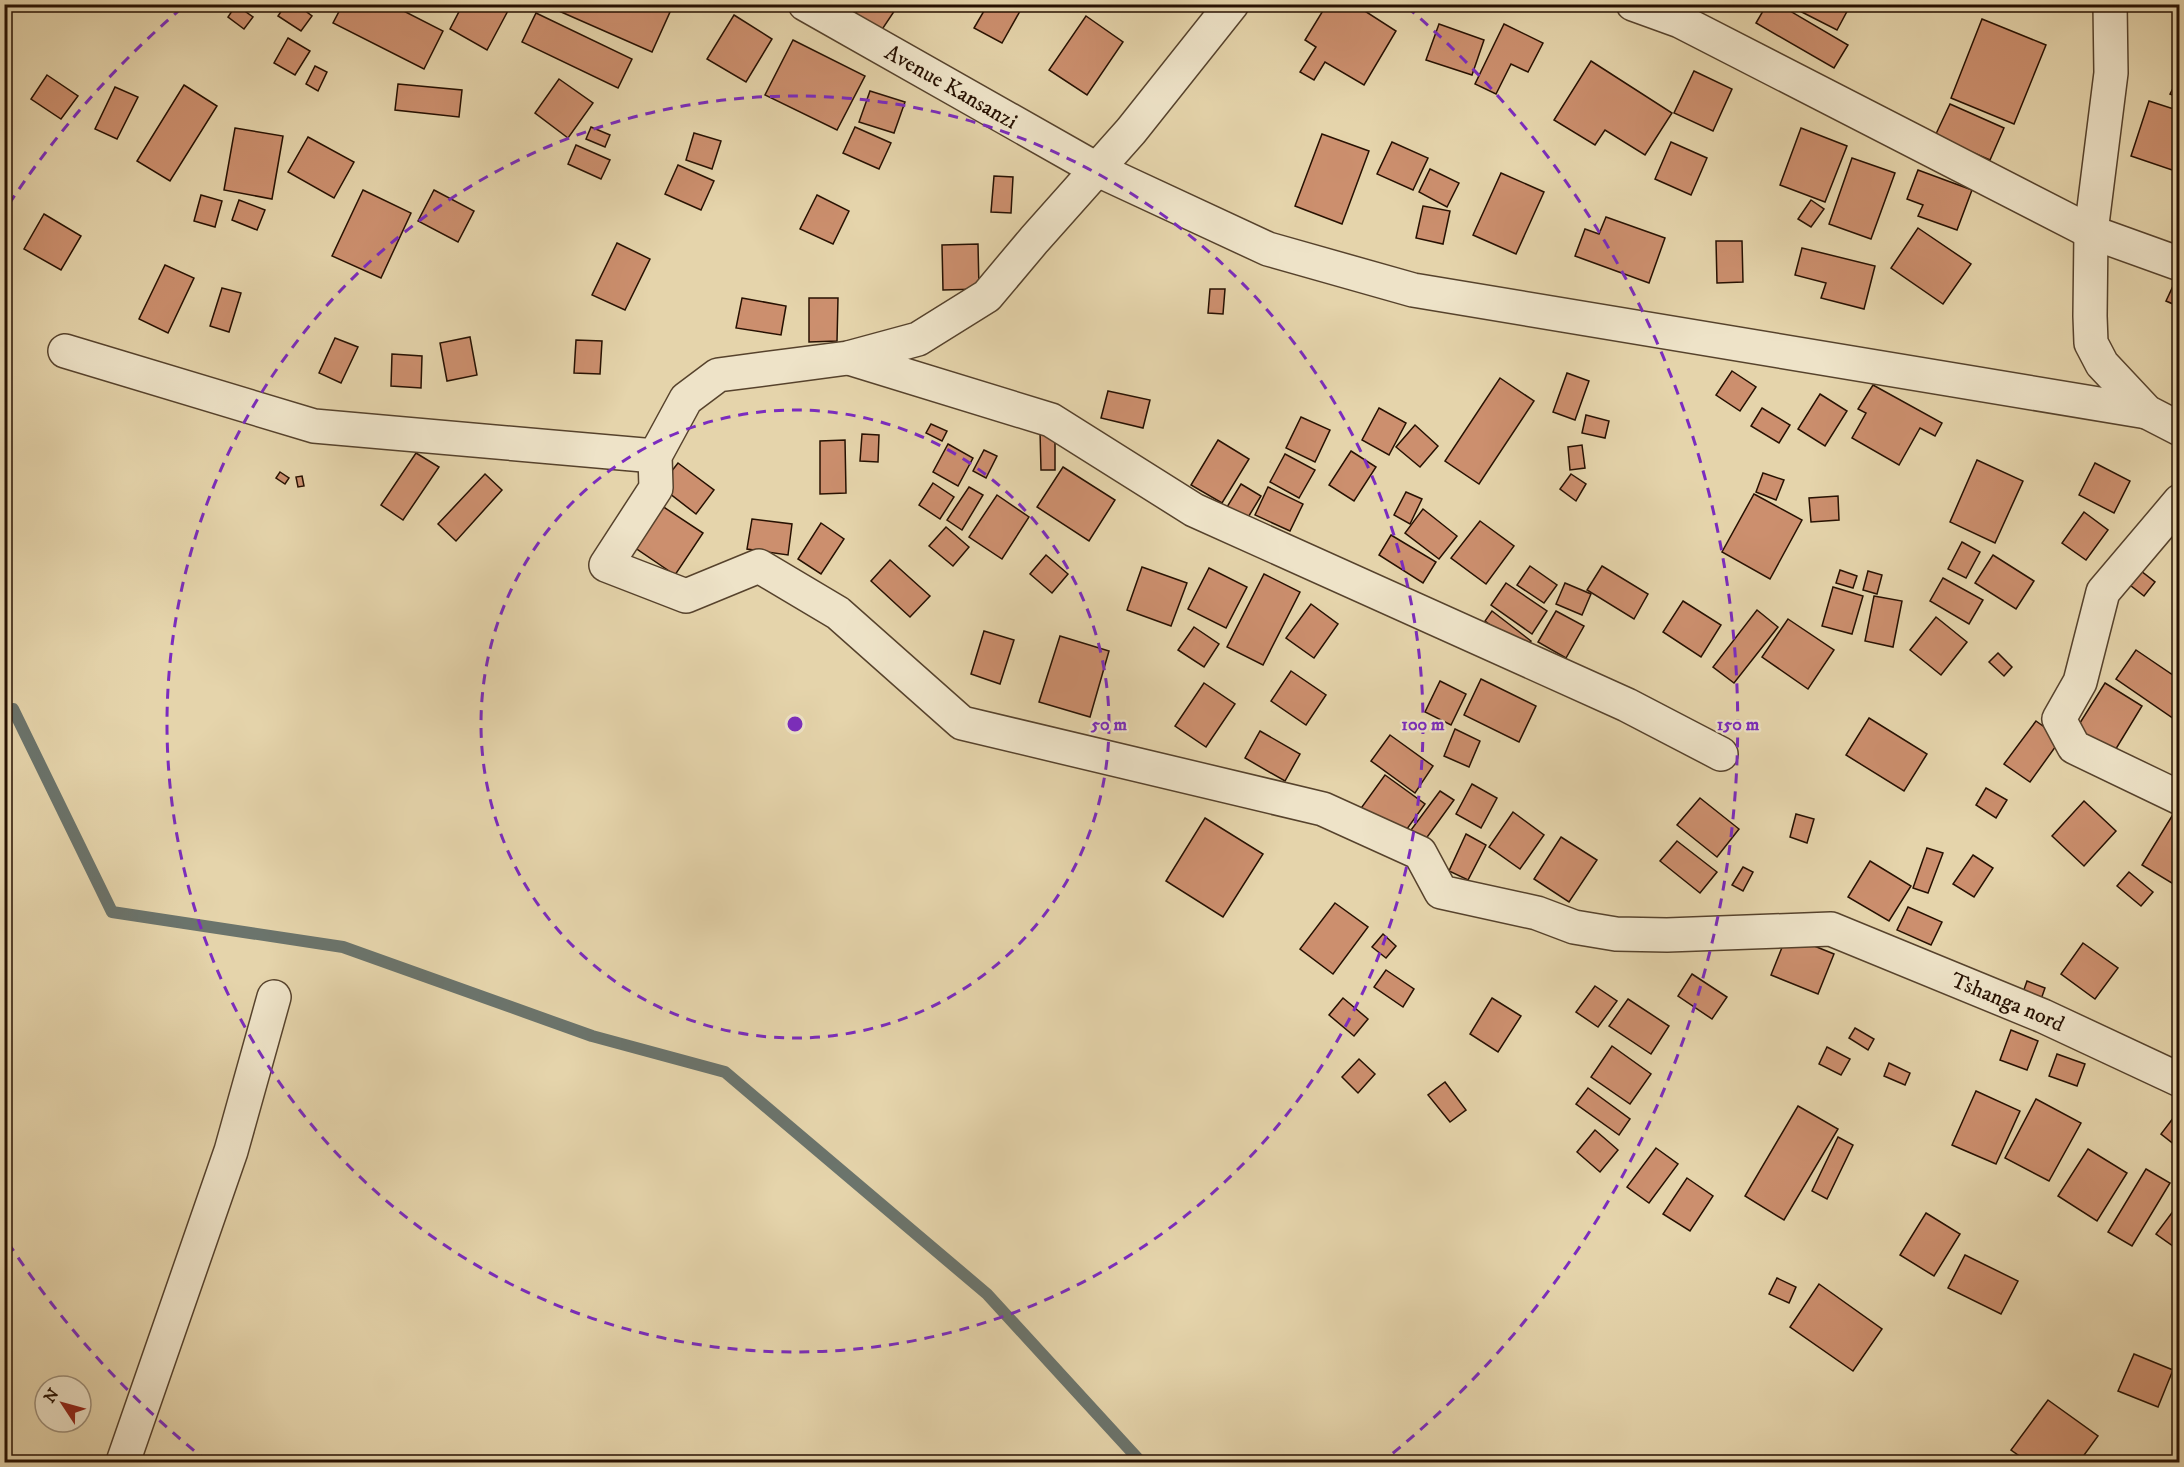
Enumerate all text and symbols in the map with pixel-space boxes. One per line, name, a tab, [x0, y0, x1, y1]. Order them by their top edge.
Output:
street label: Avenue Kansanzi	[880, 39, 1022, 135]
centre of rings	[785, 714, 805, 734]
text: 50 m	[1090, 714, 1127, 736]
text: 100 m	[1401, 714, 1445, 736]
text: 150 m	[1717, 714, 1760, 736]
street label: Tshanga nord	[1947, 966, 2069, 1038]
north arrow	[33, 1374, 93, 1434]
text: N	[40, 1385, 64, 1407]

